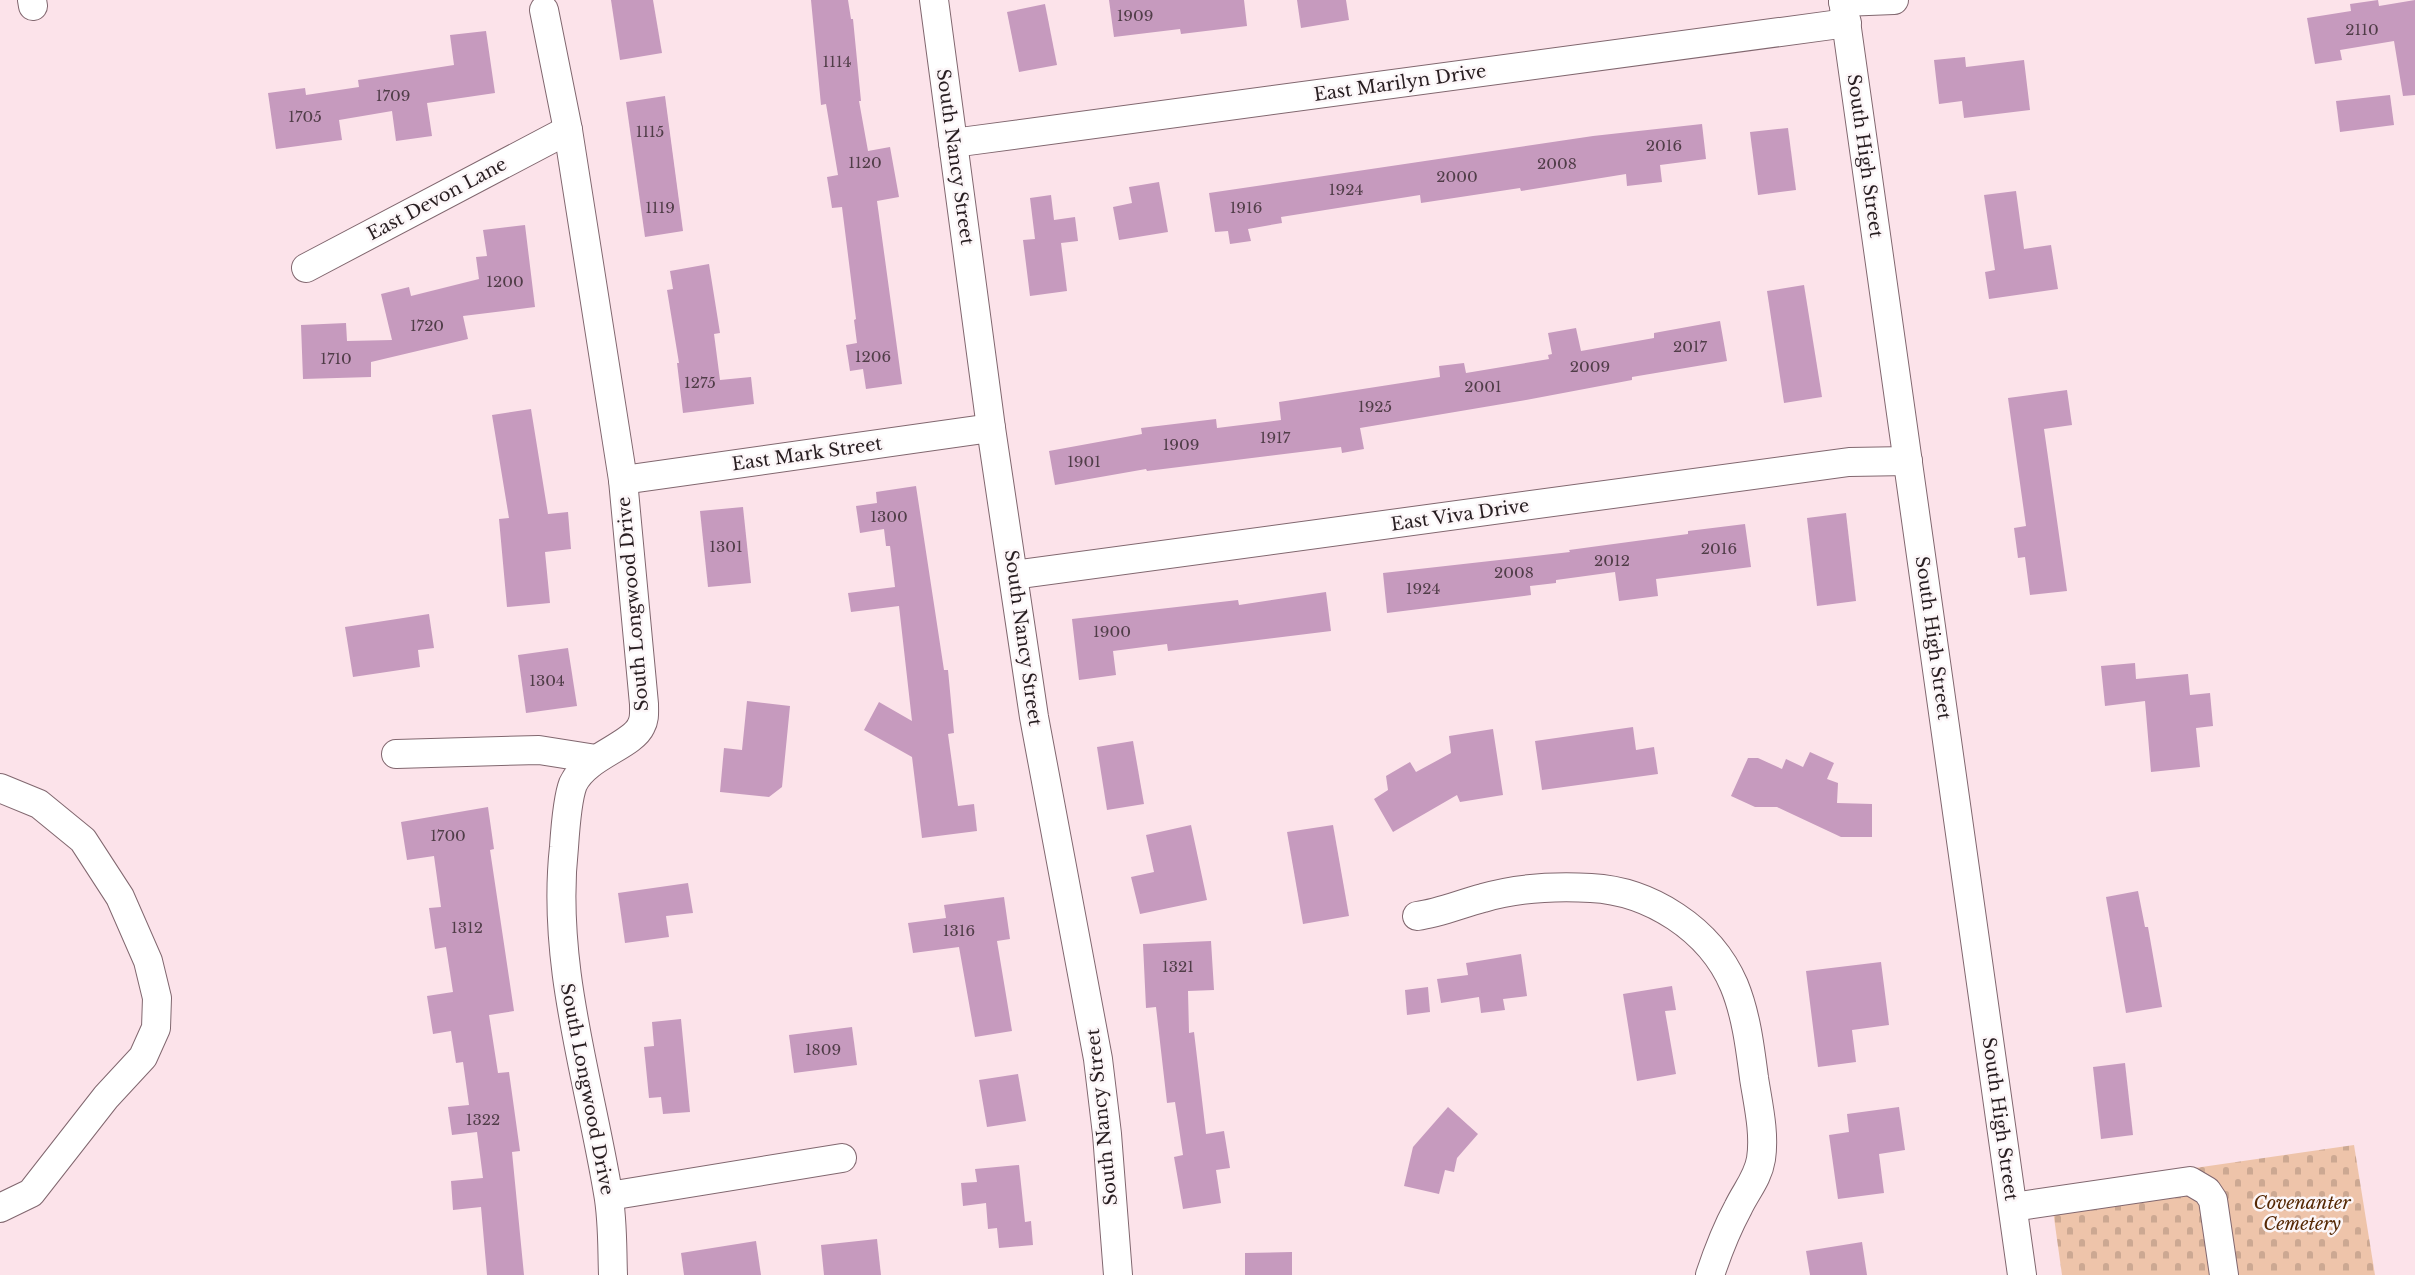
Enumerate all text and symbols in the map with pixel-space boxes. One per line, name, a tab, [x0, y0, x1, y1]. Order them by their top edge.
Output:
house number: 1909	[1117, 6, 1153, 25]
house number: 2110	[2345, 20, 2379, 39]
house number: 1114	[823, 52, 851, 71]
street label: East Marilyn Drive	[1312, 60, 1488, 106]
street label: South Nancy Street	[932, 67, 978, 247]
street label: South High Street	[1843, 73, 1887, 239]
house number: 1709	[376, 86, 410, 105]
house number: 1705	[288, 107, 322, 126]
house number: 1115	[636, 122, 664, 141]
house number: 2016	[1646, 136, 1682, 155]
street label: East Devon Lane	[363, 153, 511, 245]
house number: 1120	[848, 153, 882, 172]
house number: 2008	[1537, 154, 1577, 173]
house number: 2000	[1436, 167, 1478, 186]
house number: 1924	[1329, 180, 1363, 199]
house number: 1119	[645, 198, 675, 217]
house number: 1916	[1230, 198, 1262, 217]
house number: 1200	[486, 272, 524, 291]
house number: 1720	[410, 316, 444, 335]
house number: 2017	[1673, 337, 1708, 356]
house number: 1206	[855, 347, 891, 366]
house number: 1710	[320, 349, 352, 368]
house number: 2009	[1570, 357, 1610, 376]
house number: 1275	[684, 373, 716, 392]
house number: 2001	[1464, 377, 1502, 396]
house number: 1925	[1358, 397, 1392, 416]
house number: 1917	[1260, 428, 1291, 447]
street label: East Mark Street	[730, 433, 884, 475]
house number: 1909	[1163, 435, 1199, 454]
house number: 1901	[1067, 452, 1101, 471]
street label: East Viva Drive	[1389, 494, 1531, 536]
street label: South Longwood Drive	[613, 496, 653, 712]
house number: 1300	[870, 507, 908, 526]
house number: 1301	[709, 537, 743, 556]
house number: 2016	[1701, 539, 1737, 558]
street label: South Nancy Street	[1000, 548, 1046, 728]
house number: 2012	[1594, 551, 1630, 570]
street label: South High Street	[1911, 555, 1955, 721]
house number: 2008	[1494, 563, 1534, 582]
house number: 1924	[1406, 579, 1440, 598]
house number: 1900	[1093, 622, 1131, 641]
house number: 1304	[529, 671, 565, 690]
house number: 1700	[430, 826, 466, 845]
house number: 1312	[451, 918, 483, 937]
house number: 1316	[943, 921, 975, 940]
house number: 1321	[1162, 957, 1194, 976]
street label: South Longwood Drive	[556, 981, 618, 1197]
street label: South Nancy Street	[1082, 1027, 1122, 1206]
street label: South High Street	[1978, 1036, 2022, 1202]
house number: 1809	[805, 1040, 841, 1059]
house number: 1322	[466, 1110, 500, 1129]
park label: Covenanter Cemetery	[2254, 1192, 2351, 1235]

